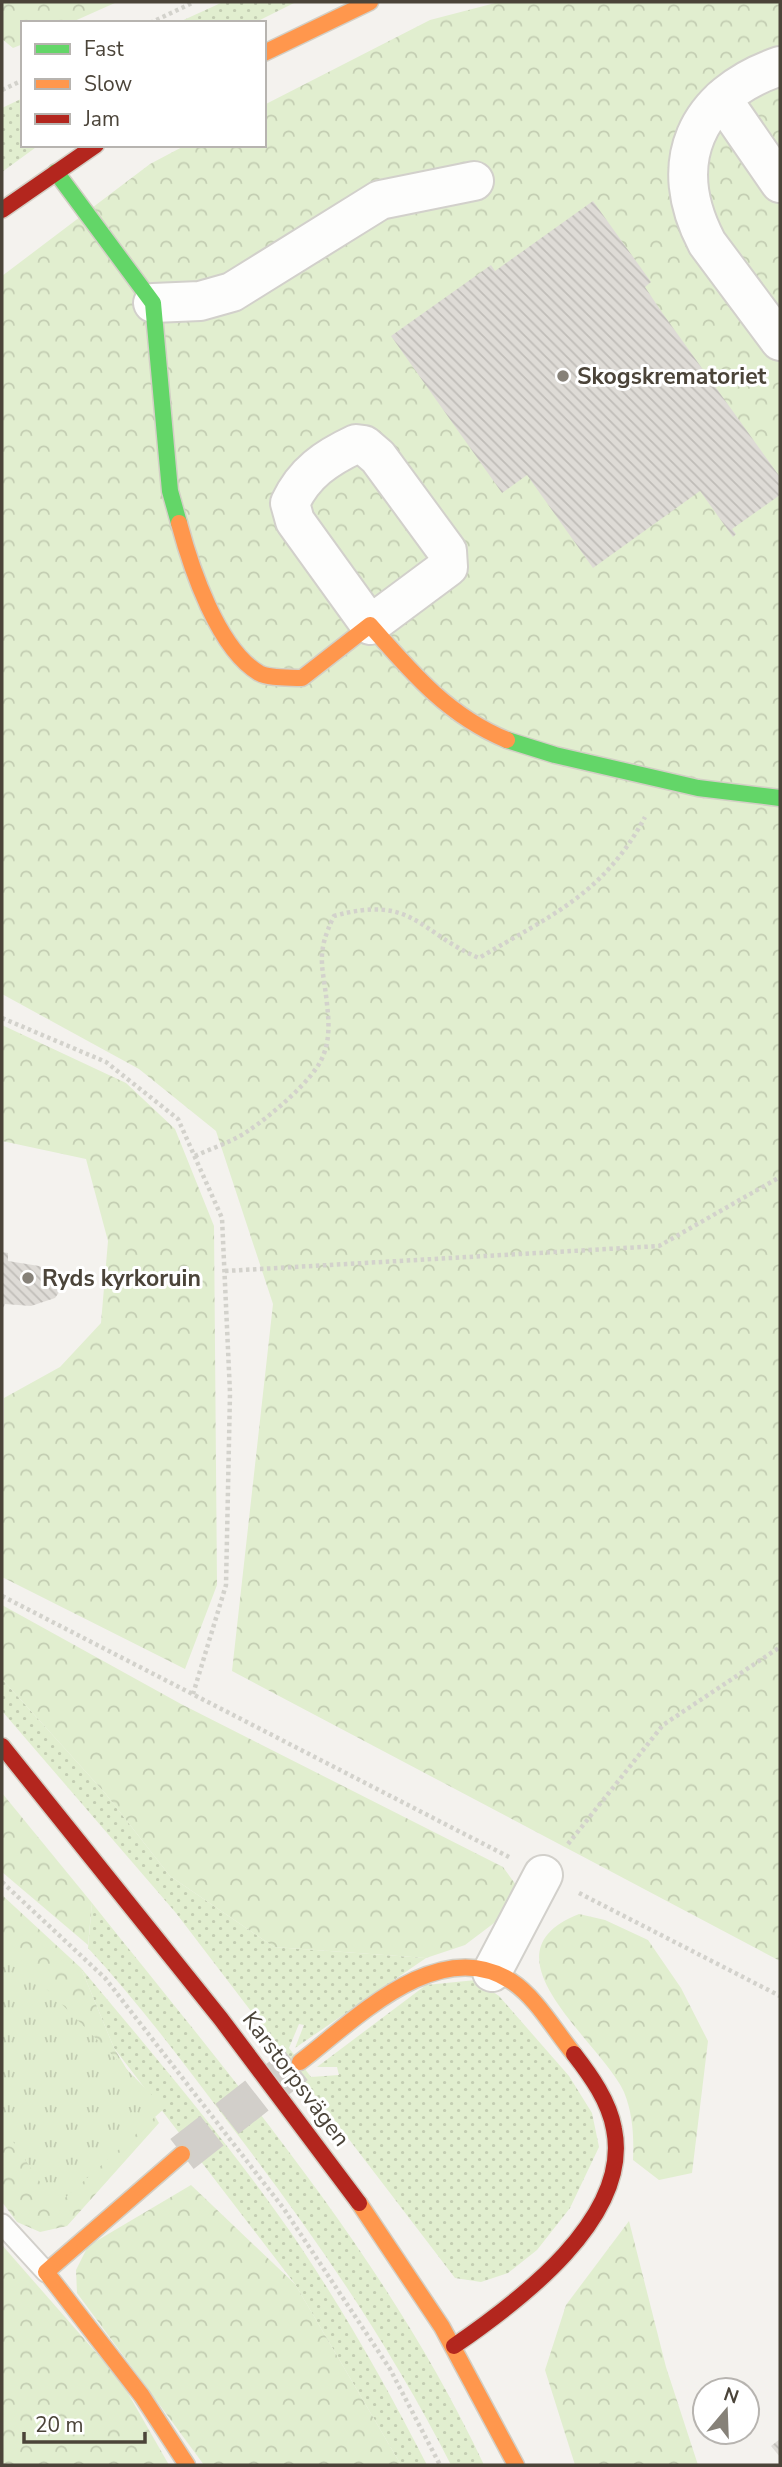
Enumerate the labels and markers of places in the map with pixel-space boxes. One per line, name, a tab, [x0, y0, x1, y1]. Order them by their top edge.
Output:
place label: Skogskrematoriet	[577, 361, 767, 392]
marker: Skogskrematoriet	[555, 368, 571, 384]
place label: Ryds kyrkoruin	[42, 1263, 201, 1294]
marker: Ryds kyrkoruin	[20, 1270, 36, 1286]

